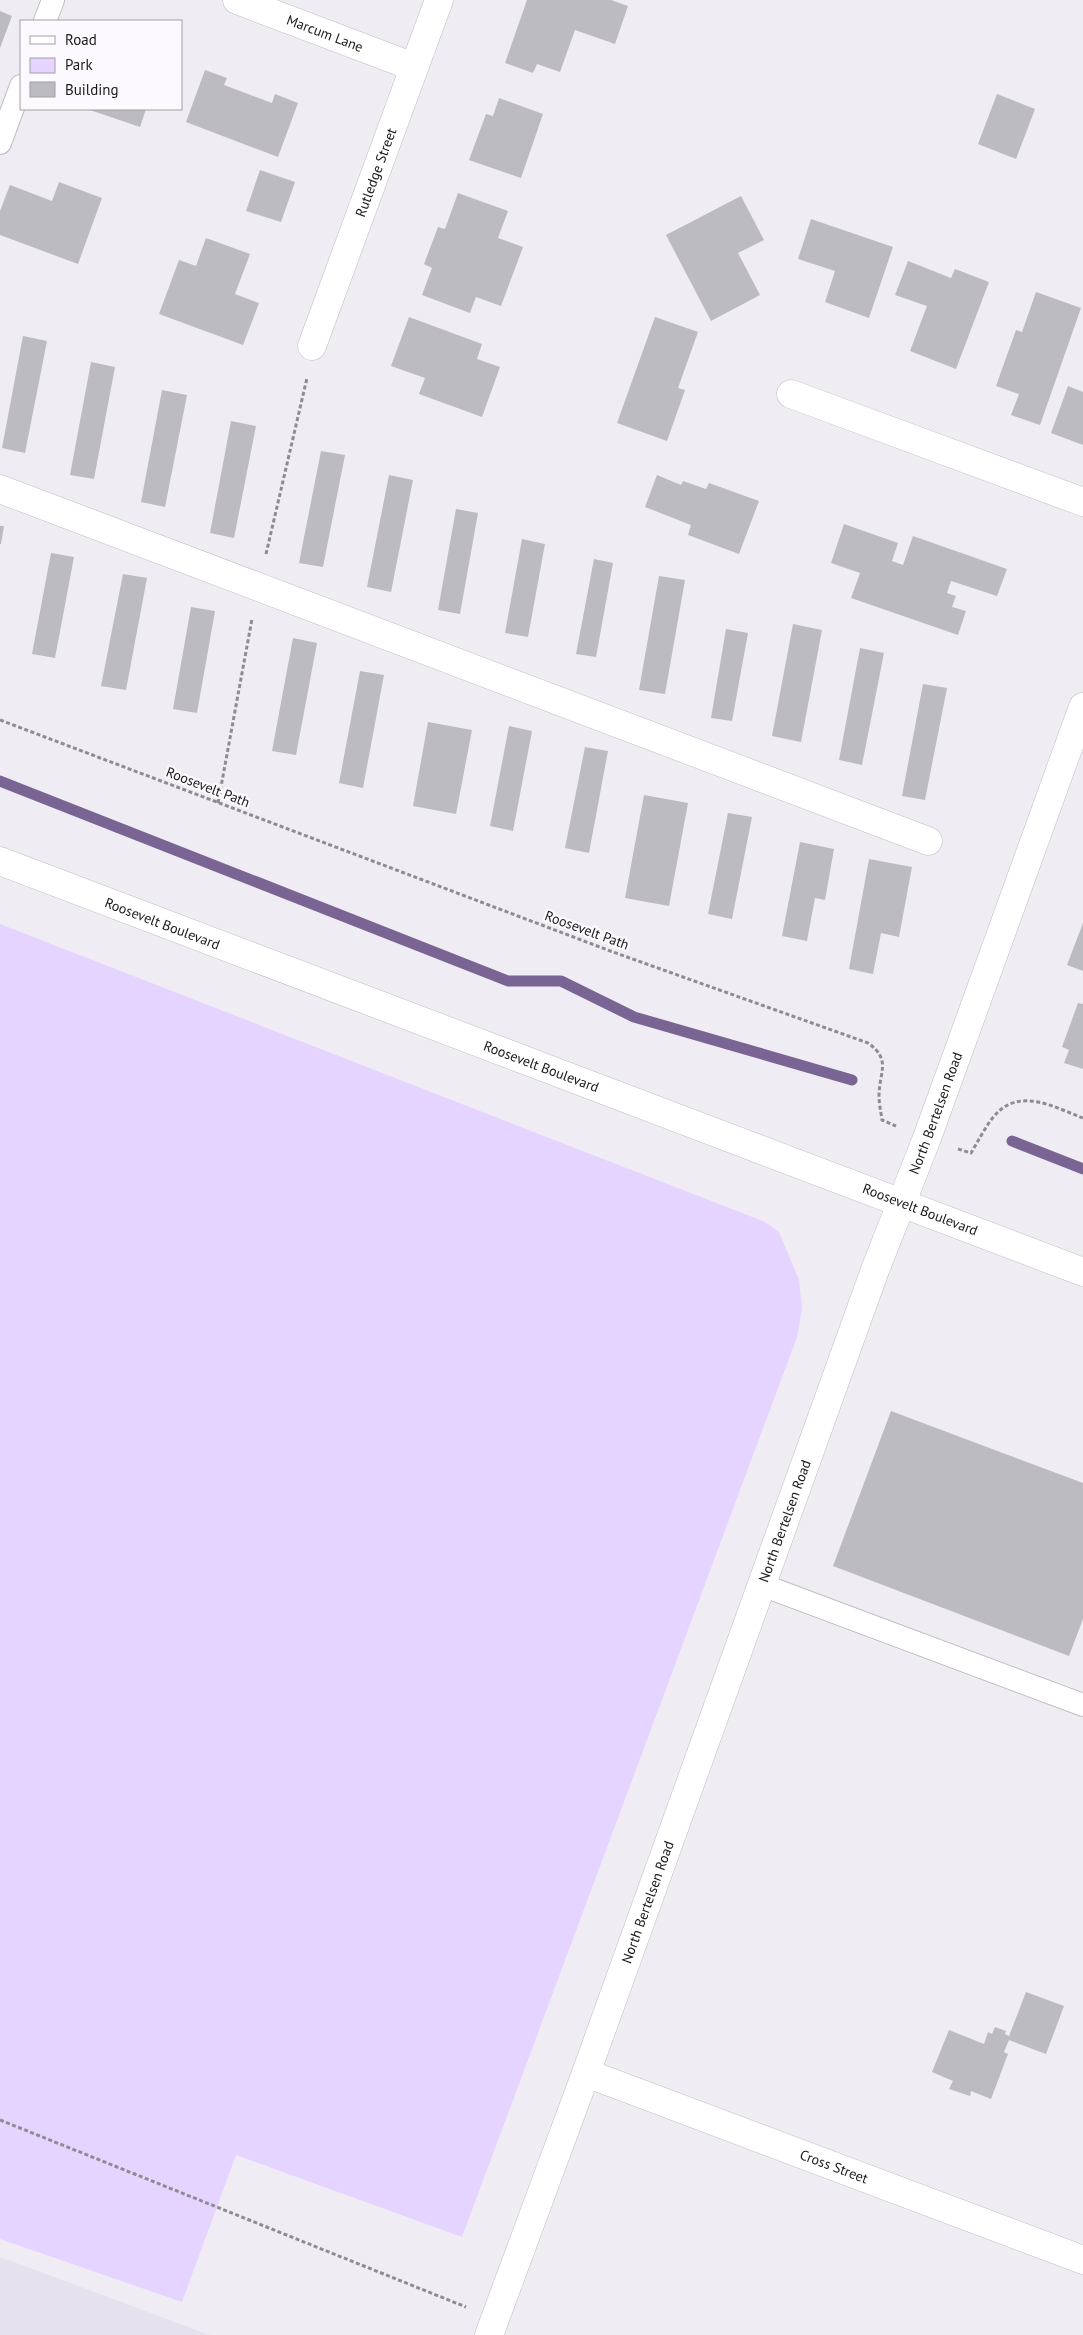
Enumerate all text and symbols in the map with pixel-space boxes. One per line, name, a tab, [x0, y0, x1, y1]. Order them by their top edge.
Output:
street label: Marcum Lane	[284, 11, 366, 56]
legend	[20, 20, 182, 110]
text: Road	[65, 30, 97, 49]
text: Park	[65, 55, 93, 74]
text: Building	[65, 80, 119, 99]
street label: Rutledge Street	[351, 125, 400, 219]
street label: Roosevelt Path	[164, 763, 252, 811]
street label: Roosevelt Boulevard	[102, 893, 223, 954]
street label: Roosevelt Path	[542, 906, 632, 954]
street label: Roosevelt Boulevard	[481, 1037, 602, 1096]
street label: North Bertelsen Road	[905, 1050, 966, 1177]
street label: Roosevelt Boulevard	[860, 1179, 980, 1240]
street label: North Bertelsen Road	[754, 1457, 815, 1585]
street label: North Bertelsen Road	[617, 1838, 678, 1966]
street label: Cross Street	[797, 2145, 871, 2187]

